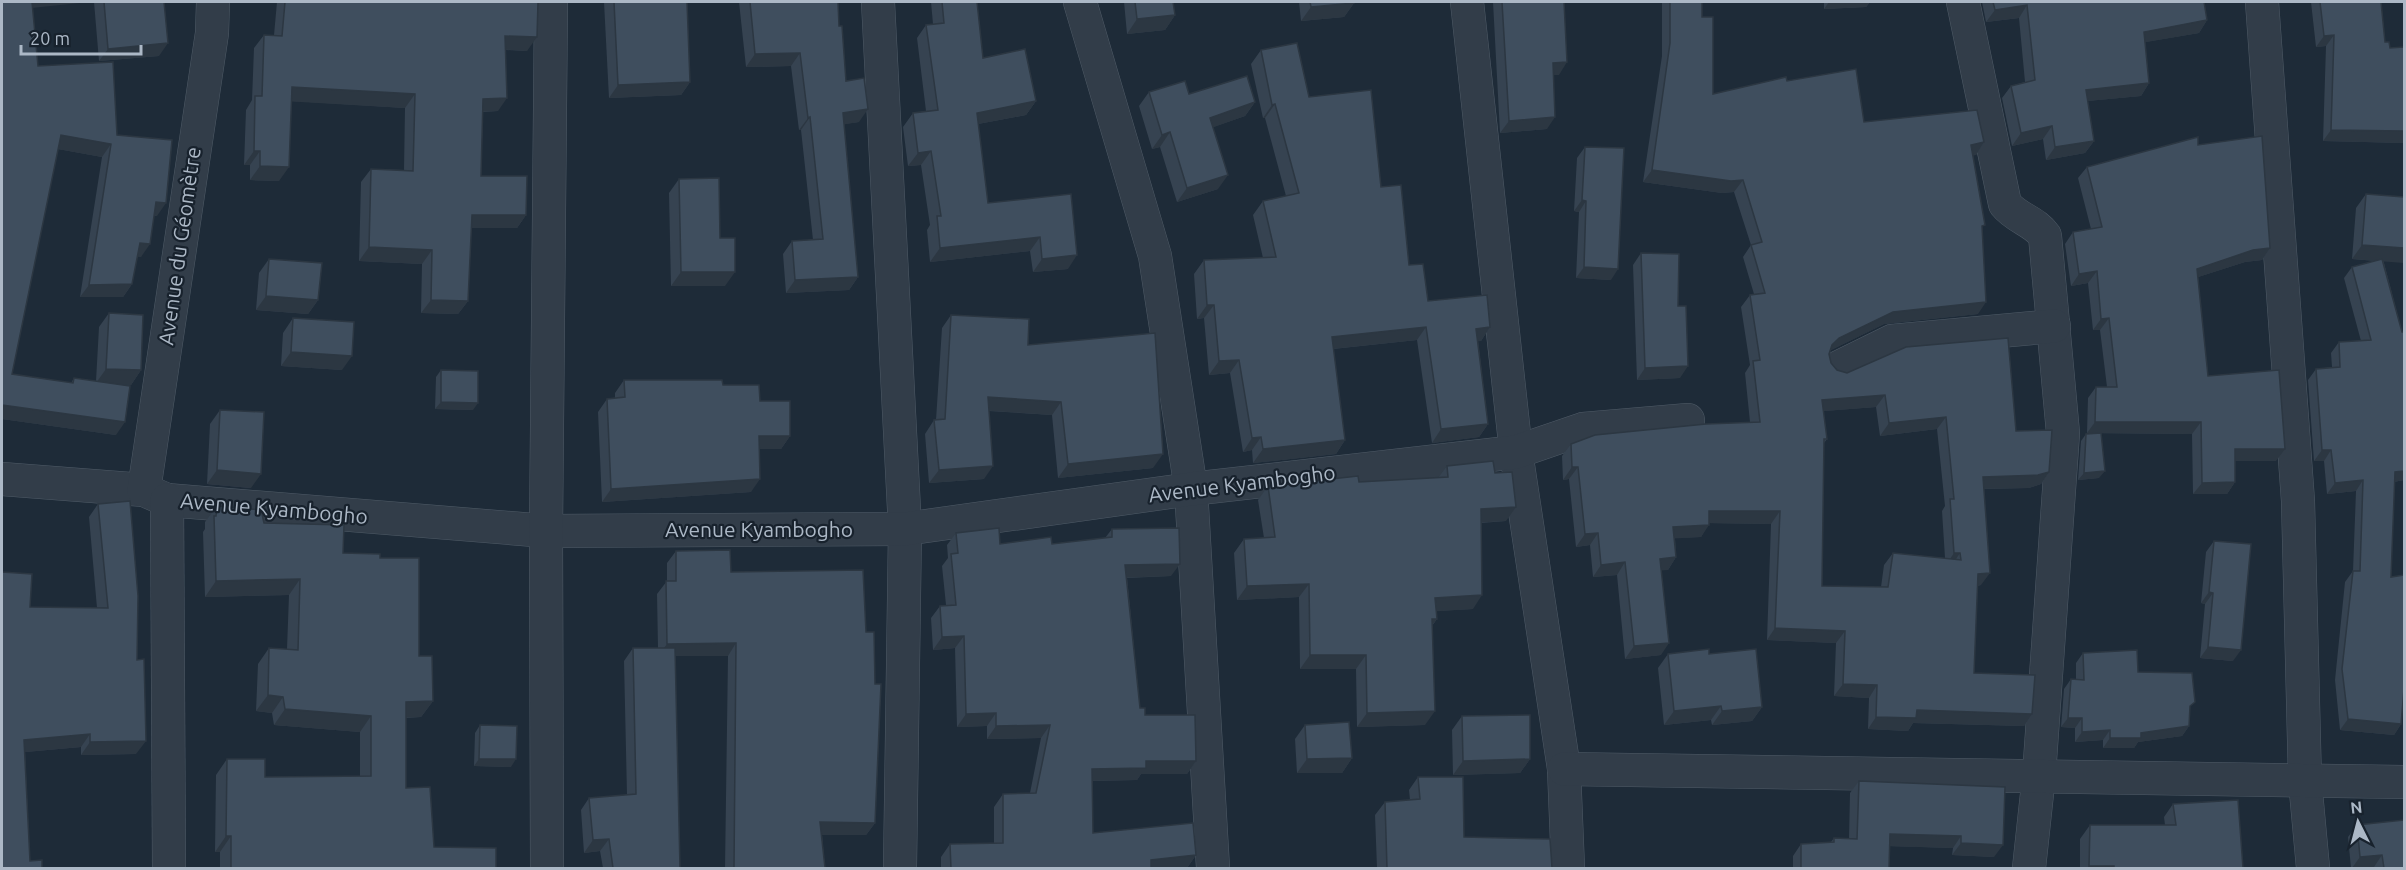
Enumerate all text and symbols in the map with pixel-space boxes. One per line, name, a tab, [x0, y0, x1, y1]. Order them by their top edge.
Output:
scale bar	[21, 18, 141, 56]
text: 20 m	[30, 28, 70, 48]
street label: Avenue du Géomètre	[153, 145, 205, 347]
street label: Avenue Kyambogho	[1147, 460, 1337, 506]
street label: Avenue Kyambogho	[179, 488, 369, 528]
street label: Avenue Kyambogho	[665, 517, 853, 541]
north arrow	[2328, 792, 2388, 852]
text: N	[2350, 798, 2363, 817]

